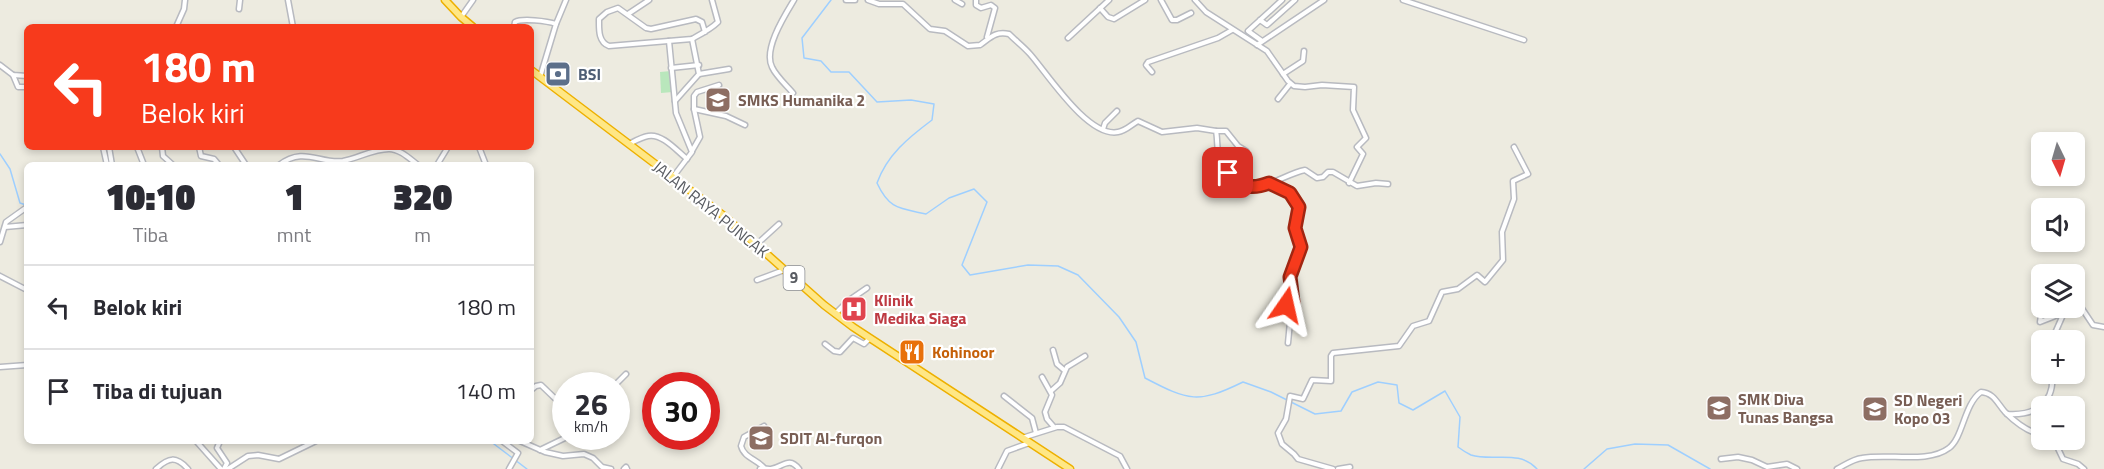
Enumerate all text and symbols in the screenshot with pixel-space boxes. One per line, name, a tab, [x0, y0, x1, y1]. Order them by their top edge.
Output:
text: 180 m	[141, 34, 256, 98]
icon: left	[42, 48, 120, 126]
bank icon: BSI	[543, 59, 573, 89]
place label: BSI	[578, 62, 601, 86]
school or university icon: SMKS Humanika 2	[703, 85, 733, 115]
place label: SMKS Humanika 2	[738, 88, 865, 112]
text: Belok kiri	[141, 92, 245, 133]
north arrow	[2031, 132, 2085, 186]
map controls	[2031, 132, 2085, 450]
pin	[1202, 147, 1253, 198]
street label: JALAN RAYA PUNCAK	[648, 155, 774, 263]
icon: arrive	[1211, 156, 1244, 189]
text: 10:10	[106, 169, 195, 224]
text: 1	[284, 169, 304, 224]
text: 320	[393, 169, 452, 224]
button: sound	[2031, 198, 2085, 252]
text: Tiba	[133, 219, 168, 250]
text: mnt	[277, 219, 311, 250]
text: m	[414, 219, 431, 250]
button: layers	[2031, 264, 2085, 318]
road number: 9	[784, 266, 804, 290]
position arrow	[1254, 273, 1318, 337]
place label: Klinik Medika Siaga	[874, 288, 966, 330]
text: Belok kiri	[93, 290, 182, 324]
text: 180 m	[456, 290, 516, 324]
icon: left	[42, 291, 75, 324]
hospital icon: Klinik Medika Siaga	[839, 294, 869, 324]
button: +	[2031, 330, 2085, 384]
restaurant icon: Kohinoor	[897, 337, 927, 367]
place label: Kohinoor	[932, 340, 995, 364]
speed limit sign: 30	[642, 372, 720, 450]
text: Tiba di tujuan	[93, 374, 222, 408]
text: 140 m	[456, 374, 516, 408]
icon: arrive	[42, 375, 75, 408]
text: 26	[574, 381, 608, 427]
place label: SMK Diva Tunas Bangsa	[1738, 387, 1834, 429]
place label: SD Negeri Kopo 03	[1894, 388, 1962, 430]
school or university icon: SMK Diva Tunas Bangsa	[1704, 393, 1734, 423]
school or university icon: SD Negeri Kopo 03	[1860, 394, 1890, 424]
button: −	[2031, 396, 2085, 450]
text: km/h	[574, 415, 608, 438]
school or university icon: SDIT Al-furqon	[746, 423, 776, 453]
place label: SDIT Al-furqon	[780, 426, 882, 450]

